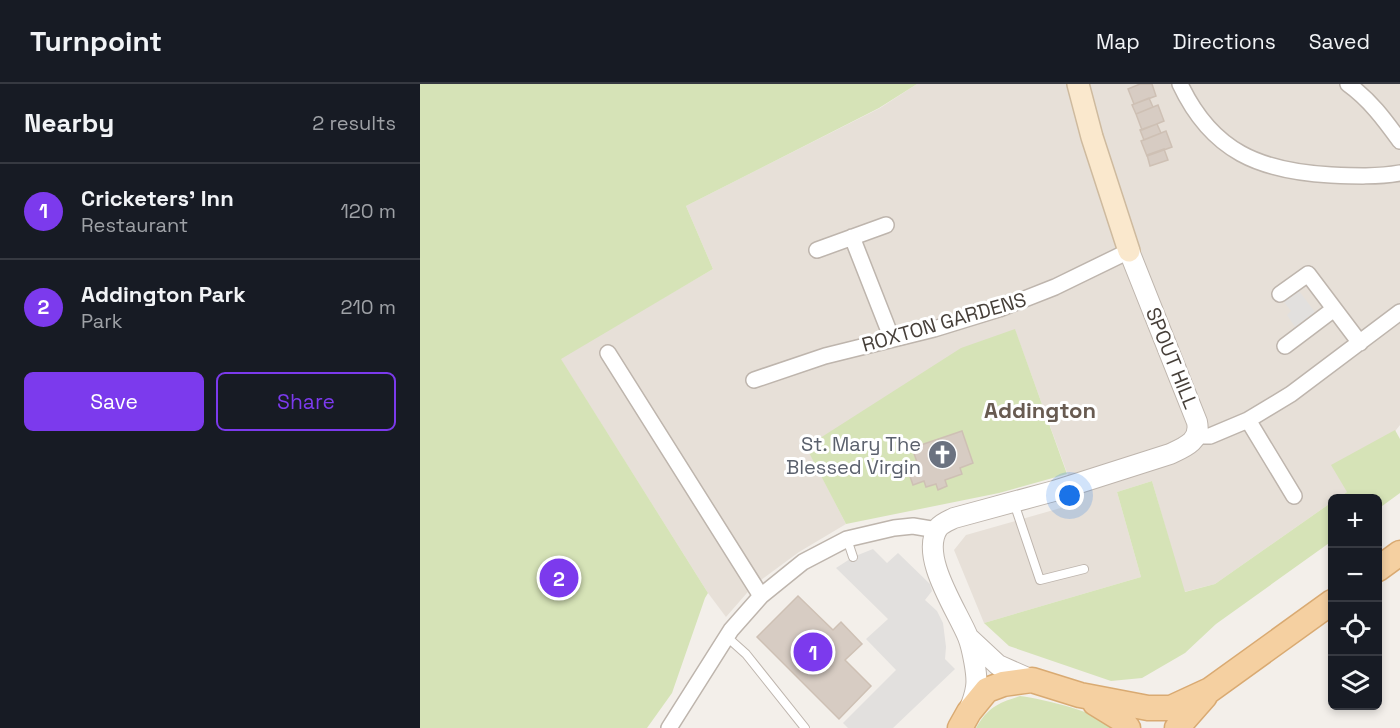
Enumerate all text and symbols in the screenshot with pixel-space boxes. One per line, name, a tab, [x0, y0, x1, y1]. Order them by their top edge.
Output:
text: Turnpoint	[30, 23, 162, 59]
text: Map	[1096, 28, 1140, 55]
text: Directions	[1173, 28, 1276, 55]
text: Saved	[1309, 28, 1370, 55]
text: Nearby	[24, 106, 114, 140]
text: 2 results	[312, 110, 396, 136]
text: Cricketers' Inn	[81, 184, 234, 212]
text: 1	[39, 198, 48, 224]
text: 120 m	[340, 198, 396, 224]
text: Restaurant	[81, 212, 188, 238]
text: Addington Park	[81, 280, 246, 308]
street label: ROXTON GARDENS	[859, 286, 1029, 358]
text: 2	[38, 294, 49, 320]
text: 210 m	[340, 294, 396, 320]
street label: SPOUT HILL	[1140, 303, 1204, 413]
text: Park	[81, 308, 123, 334]
button: Save	[24, 372, 204, 431]
button: Share	[216, 372, 396, 431]
district label: Addington	[984, 396, 1096, 424]
place label: St. Mary The Blessed Virgin	[786, 431, 921, 480]
church icon: St. Mary The Blessed Virgin	[926, 439, 958, 471]
your location	[1055, 481, 1084, 510]
map controls	[1328, 494, 1382, 710]
button: +	[1328, 494, 1382, 548]
button: −	[1328, 548, 1382, 602]
pin: 2	[540, 556, 578, 600]
button: locate	[1328, 602, 1382, 656]
pin: 1	[794, 630, 832, 674]
button: layers	[1328, 656, 1382, 710]

